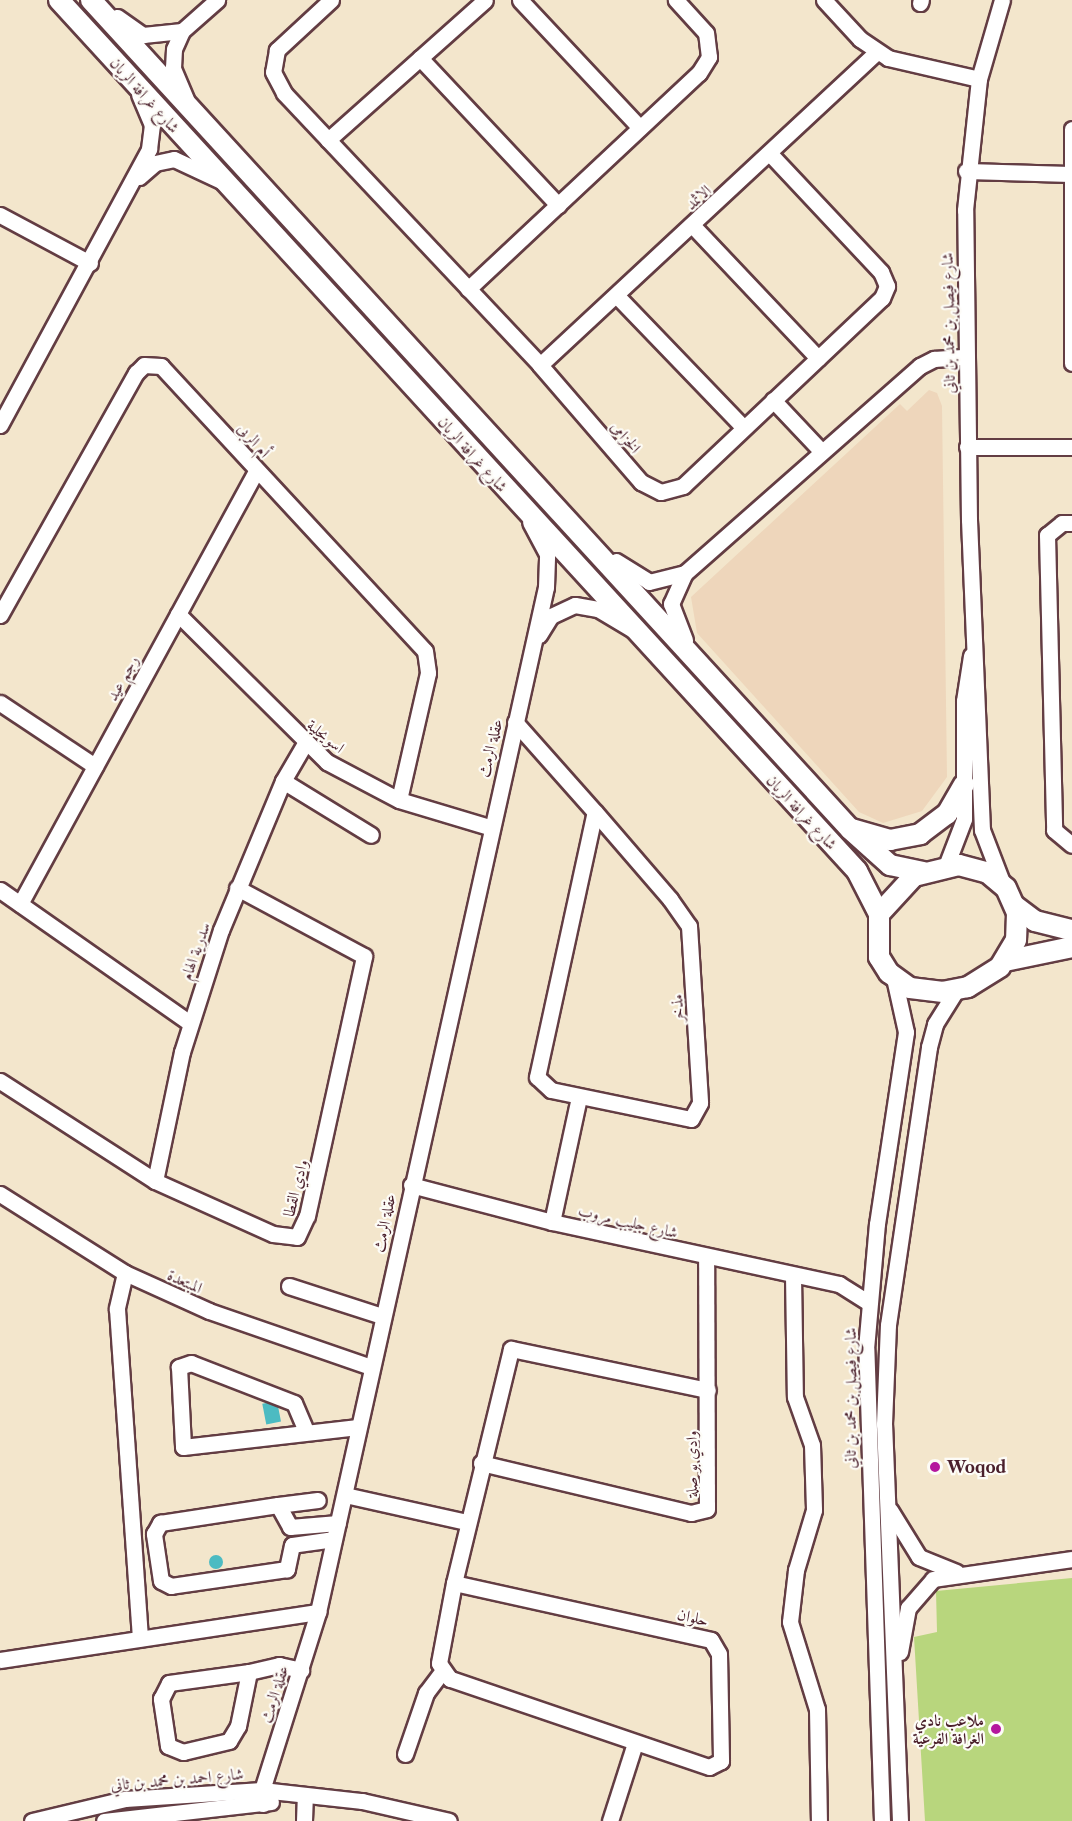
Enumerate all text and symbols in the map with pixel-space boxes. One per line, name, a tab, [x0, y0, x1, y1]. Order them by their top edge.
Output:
street label: شارع غرافة الريان	[106, 53, 184, 137]
street label: الاثمد	[681, 180, 715, 214]
street label: شارع فيصل بن محمد بن ثاني	[937, 252, 959, 394]
street label: شارع غرافة الريان	[434, 412, 512, 496]
street label: الخزامى	[607, 417, 645, 457]
street label: أم الربى	[234, 419, 274, 461]
street label: رجم عيد	[102, 652, 142, 704]
street label: اسويحلية	[303, 715, 349, 757]
street label: عقلة الرمث	[474, 717, 506, 779]
street label: شارع غرافة الريان	[763, 771, 841, 853]
street label: سدرية الهام	[176, 919, 214, 983]
street label: مذخر	[667, 994, 687, 1022]
street label: وادي القطا	[279, 1157, 311, 1219]
street label: عقلة الرمث	[368, 1192, 400, 1254]
street label: شارع جليب مروب	[576, 1200, 680, 1242]
street label: المبتعدة	[165, 1265, 205, 1297]
street label: شارع فيصل بن محمد بن ثاني	[840, 1327, 860, 1469]
street label: وادي بو صلة	[681, 1430, 701, 1498]
place label: Woqod	[947, 1457, 1006, 1477]
marker: Woqod	[928, 1460, 942, 1474]
street label: حلوان	[675, 1604, 711, 1630]
street label: عقلة الرمث	[256, 1663, 292, 1725]
place label: ملاعب نادي الغرافة الفرعية	[913, 1710, 984, 1748]
marker: ملاعب نادي الغرافة الفرعية	[989, 1722, 1003, 1736]
street label: شارع احمد بن محمد بن ثاني	[110, 1764, 244, 1794]

